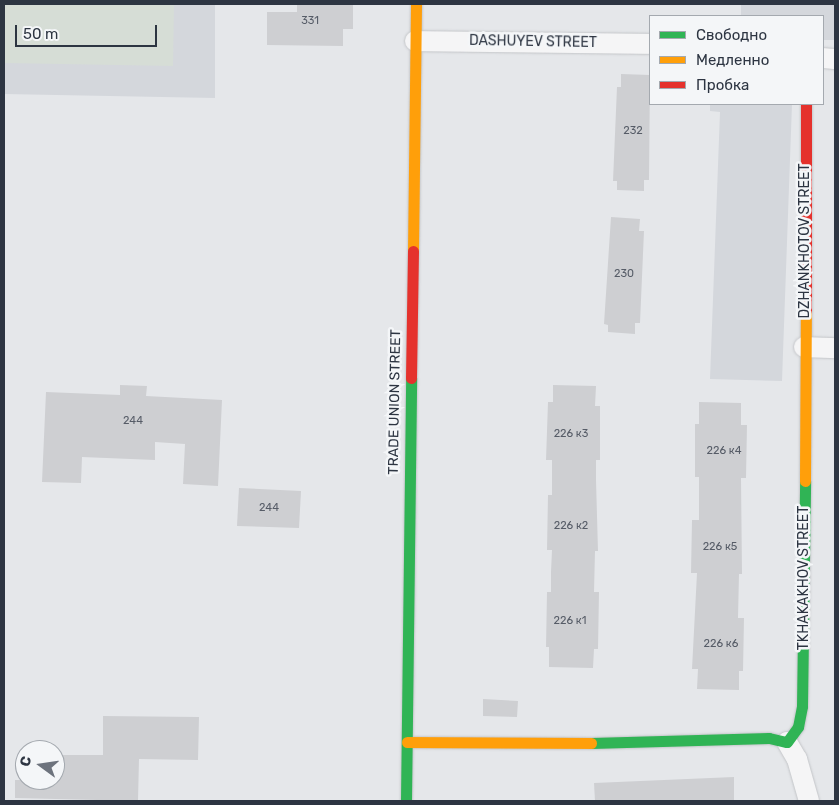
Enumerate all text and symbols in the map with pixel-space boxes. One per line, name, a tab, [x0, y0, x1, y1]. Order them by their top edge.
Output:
house number: 331	[301, 14, 319, 28]
scale bar	[18, 15, 160, 47]
legend	[649, 15, 824, 105]
text: 50 m	[23, 25, 58, 43]
text: Свободно	[696, 26, 767, 44]
street label: DASHUYEV STREET	[469, 32, 597, 52]
text: Медленно	[696, 51, 769, 69]
text: Пробка	[696, 76, 749, 94]
house number: 232	[623, 124, 643, 138]
street label: DZHANKHOTOV STREET	[797, 163, 813, 319]
house number: 230	[614, 267, 634, 281]
street label: TRADE UNION STREET	[385, 329, 405, 475]
house number: 244	[123, 414, 143, 428]
house number: 226 к3	[554, 427, 588, 441]
house number: 226 к4	[707, 444, 741, 458]
house number: 244	[259, 501, 279, 515]
street label: TKHAKAKHOV STREET	[796, 506, 812, 650]
house number: 226 к2	[554, 519, 588, 533]
house number: 226 к5	[703, 540, 737, 554]
house number: 226 к1	[554, 614, 586, 628]
house number: 226 к6	[704, 637, 738, 651]
north arrow	[15, 740, 65, 790]
text: С	[16, 755, 35, 768]

